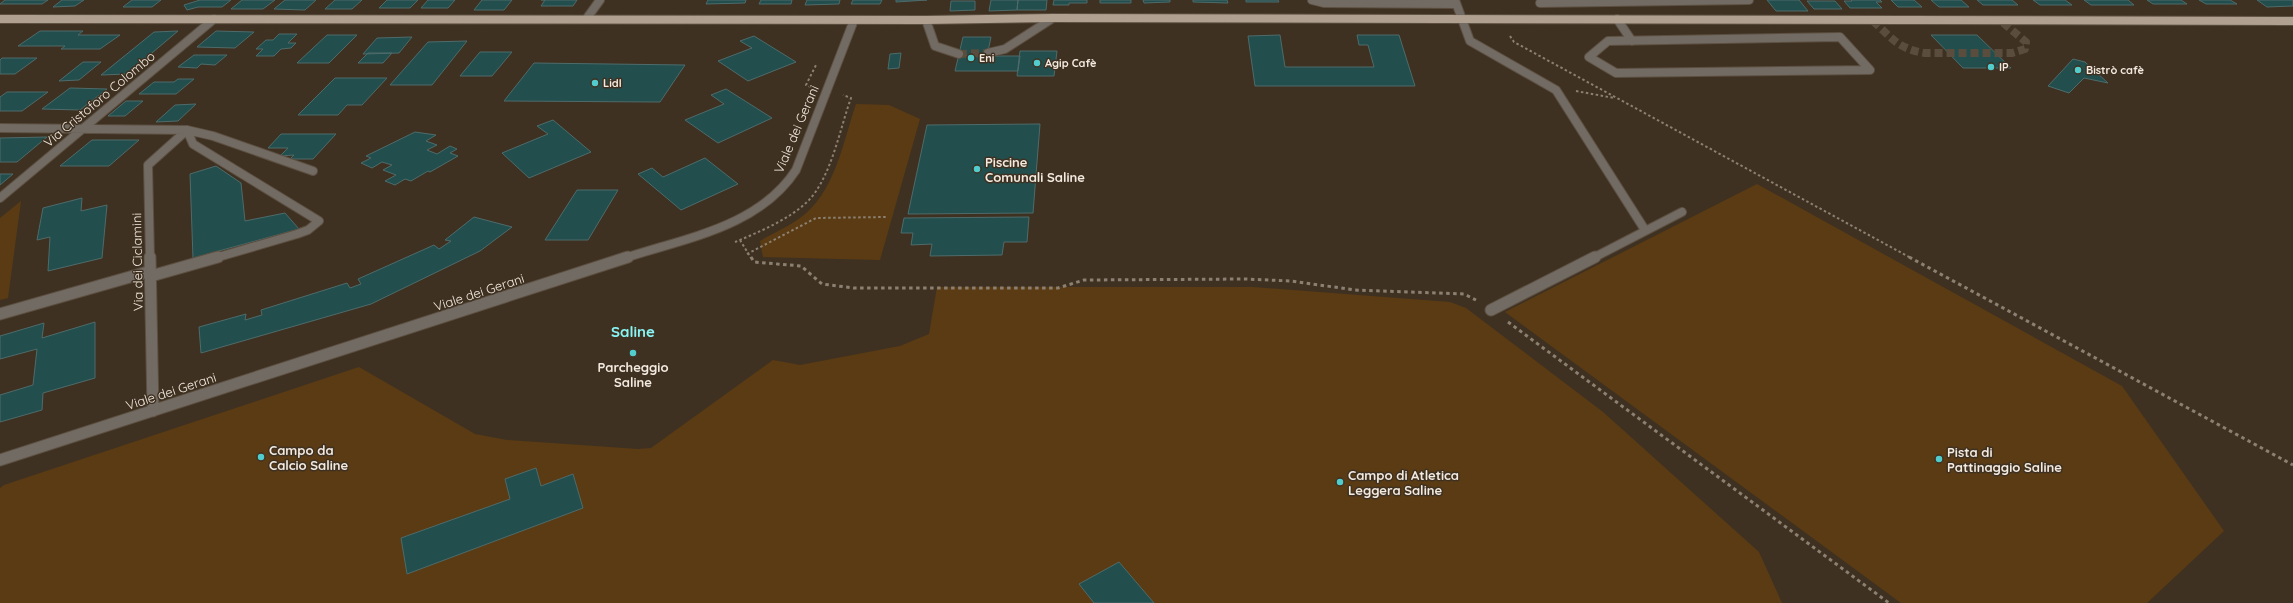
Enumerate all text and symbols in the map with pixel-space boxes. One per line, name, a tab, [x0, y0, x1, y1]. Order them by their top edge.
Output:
street label: Via Cristoforo Colombo	[40, 48, 158, 150]
place label: Eni	[979, 51, 994, 65]
marker: Eni	[966, 53, 976, 63]
place label: Agip Cafè	[1045, 56, 1097, 70]
marker: Agip Cafè	[1032, 58, 1042, 68]
place label: IP	[1999, 60, 2009, 74]
marker: IP	[1986, 62, 1996, 72]
place label: Bistrò cafè	[2086, 63, 2144, 77]
marker: Bistrò cafè	[2073, 65, 2083, 75]
place label: Lidl	[603, 76, 622, 90]
marker: Lidl	[590, 78, 600, 88]
street label: Viale dei Gerani	[770, 83, 822, 175]
place label: Piscine Comunali Saline	[985, 154, 1085, 185]
marker: Piscine Comunali Saline	[972, 164, 982, 174]
street label: Via dei Ciclamini	[128, 213, 146, 311]
street label: Viale dei Gerani	[432, 270, 526, 314]
district label: Saline	[611, 322, 655, 341]
marker: Parcheggio Saline	[628, 348, 638, 358]
place label: Parcheggio Saline	[597, 359, 669, 390]
street label: Viale dei Gerani	[124, 369, 218, 413]
place label: Campo da Calcio Saline	[269, 442, 349, 473]
place label: Pista di Pattinaggio Saline	[1947, 444, 2062, 475]
marker: Campo da Calcio Saline	[256, 452, 266, 462]
marker: Pista di Pattinaggio Saline	[1934, 454, 1944, 464]
place label: Campo di Atletica Leggera Saline	[1348, 467, 1459, 498]
marker: Campo di Atletica Leggera Saline	[1335, 477, 1345, 487]

